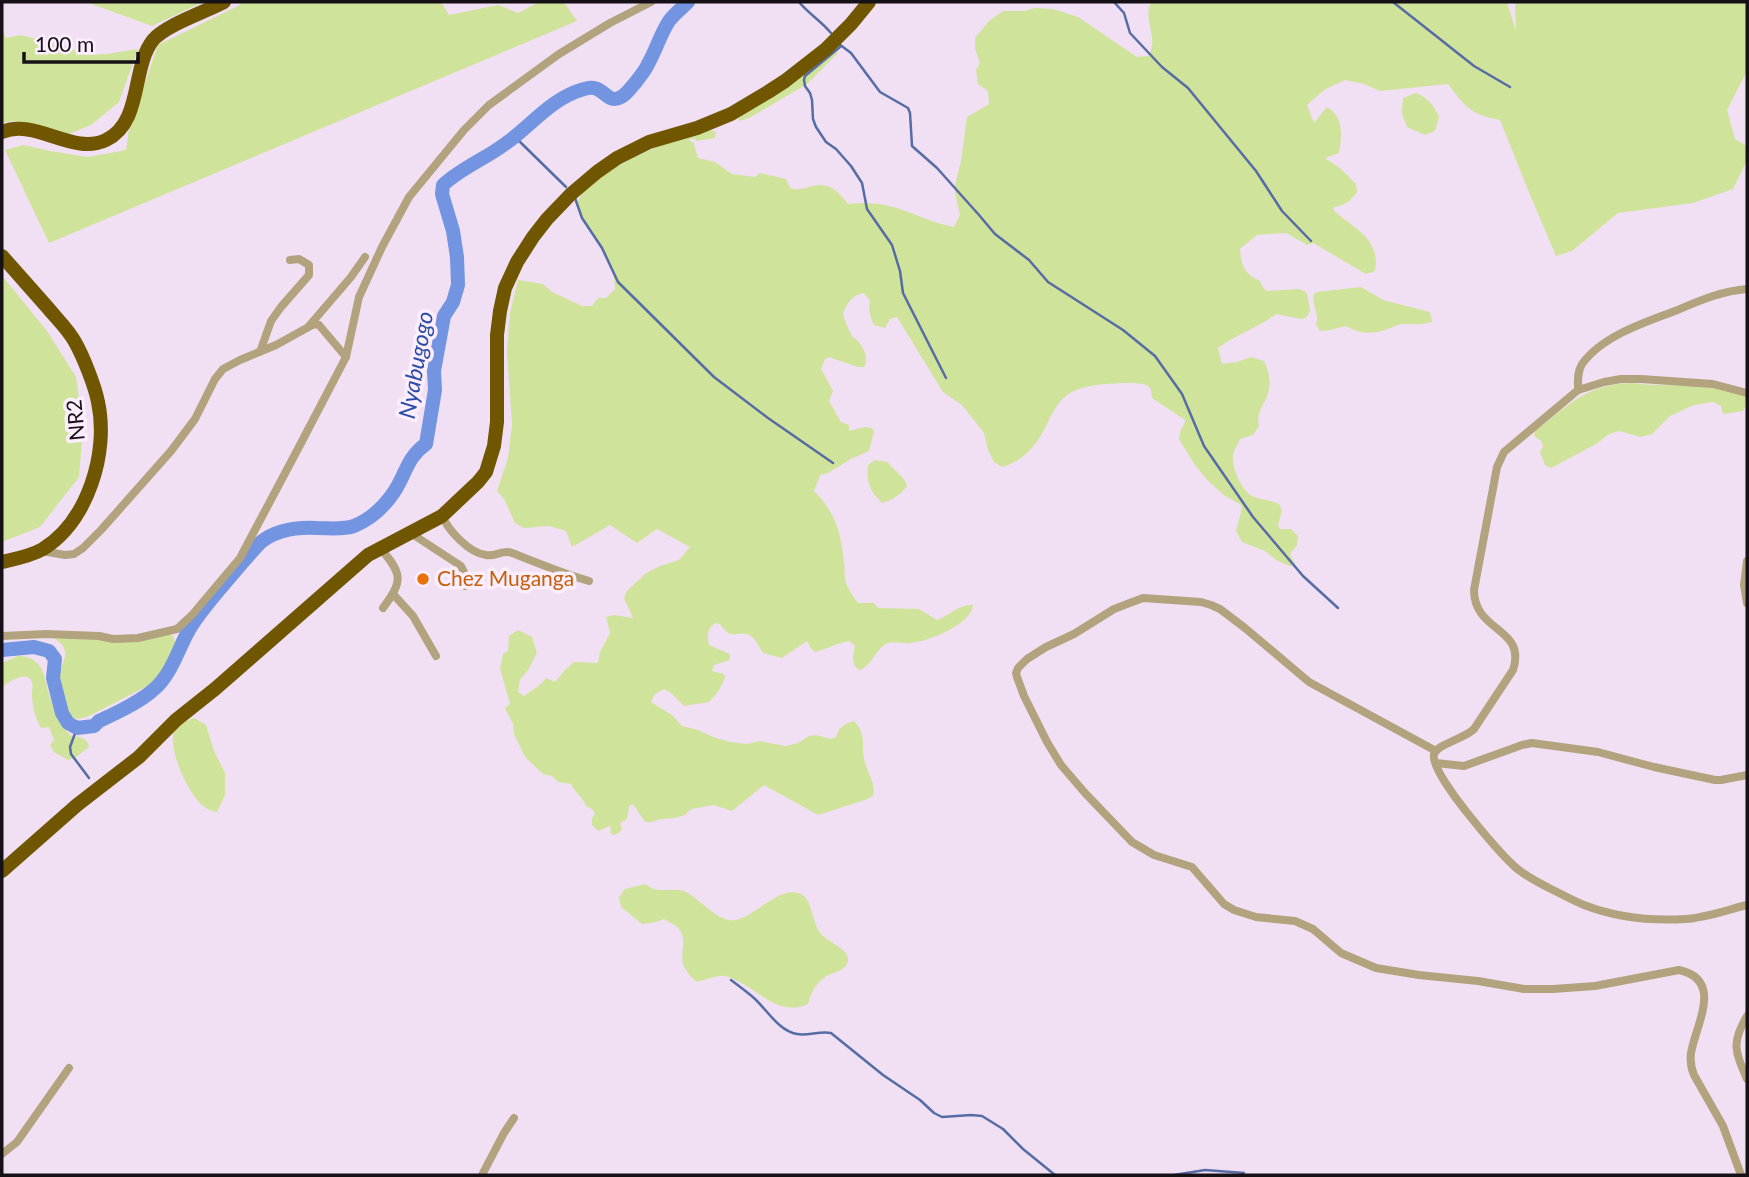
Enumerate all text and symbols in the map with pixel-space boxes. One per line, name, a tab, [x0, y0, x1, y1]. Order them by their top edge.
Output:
scale bar	[24, 21, 138, 65]
text: 100 m	[35, 31, 94, 56]
water label: Nyabugogo	[392, 309, 438, 421]
street label: NR2	[60, 398, 89, 442]
place label: Chez Muganga	[437, 565, 574, 590]
marker: Chez Muganga	[415, 571, 431, 587]

